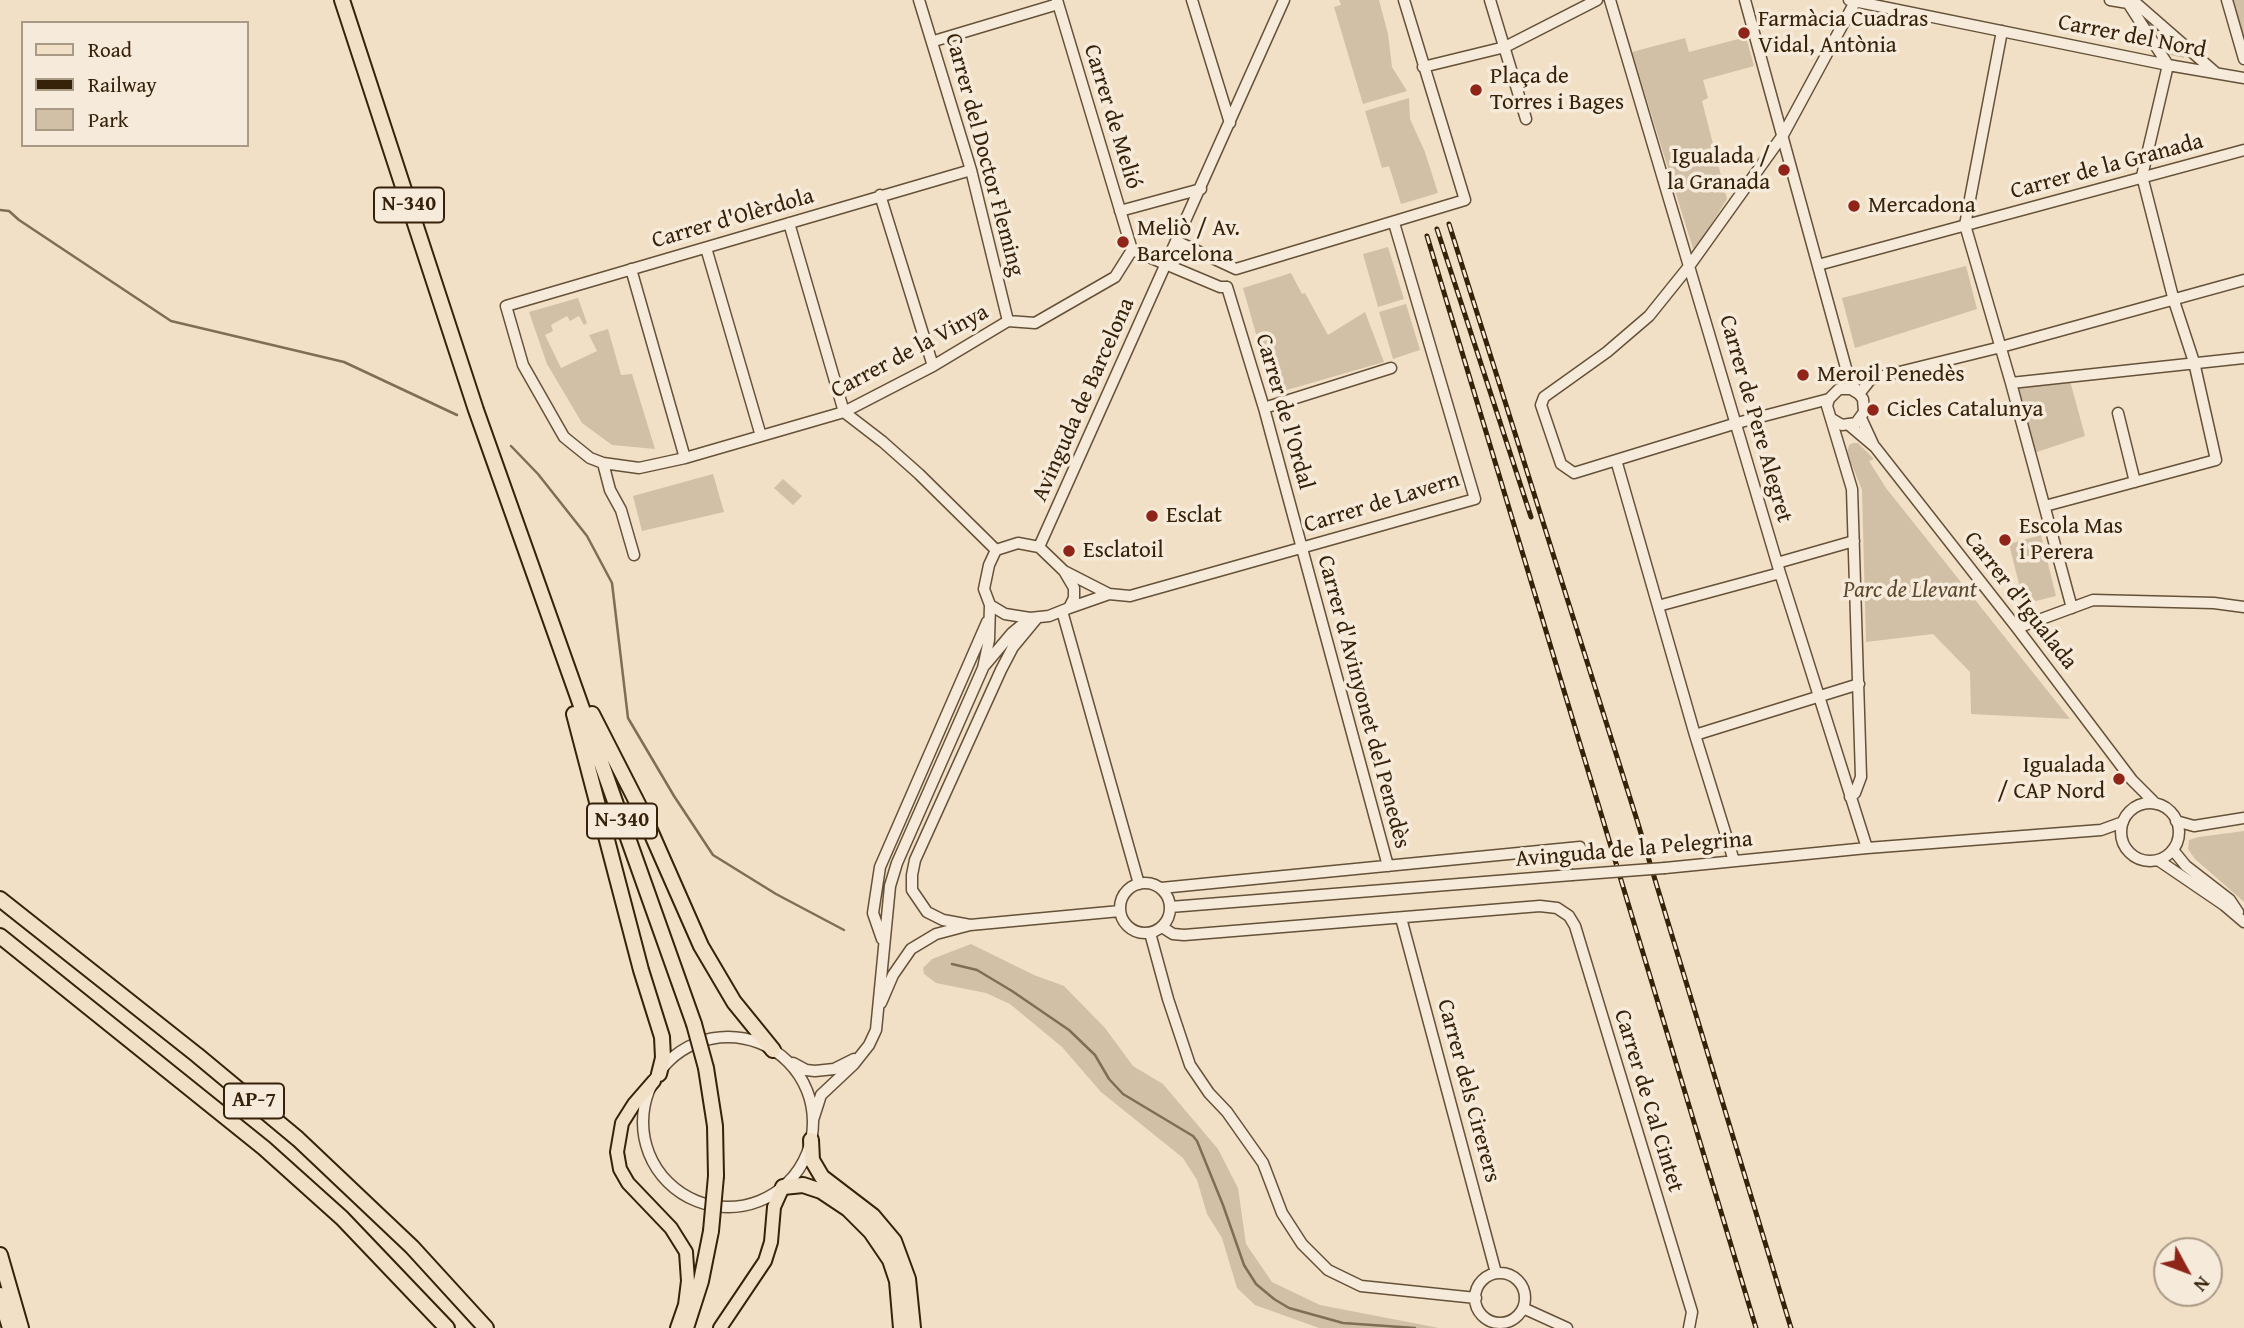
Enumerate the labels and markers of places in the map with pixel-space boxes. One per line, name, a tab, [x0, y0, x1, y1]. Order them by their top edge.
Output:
place label: Farmàcia Cuadras Vidal, Antònia	[1758, 6, 1928, 60]
marker: Farmàcia Cuadras Vidal, Antònia	[1736, 25, 1752, 41]
place label: Plaça de Torres i Bages	[1490, 63, 1624, 117]
marker: Plaça de Torres i Bages	[1468, 82, 1484, 98]
place label: Igualada / la Granada	[1667, 143, 1770, 197]
marker: Igualada / la Granada	[1776, 162, 1792, 178]
place label: Mercadona	[1868, 192, 1976, 220]
marker: Mercadona	[1846, 198, 1862, 214]
place label: Meliò / Av. Barcelona	[1137, 215, 1240, 269]
marker: Meliò / Av. Barcelona	[1115, 234, 1131, 250]
place label: Meroil Penedès	[1817, 361, 1965, 389]
marker: Meroil Penedès	[1795, 367, 1811, 383]
place label: Cicles Catalunya	[1887, 396, 2043, 424]
marker: Cicles Catalunya	[1865, 402, 1881, 418]
place label: Esclat	[1166, 502, 1222, 530]
marker: Esclat	[1144, 508, 1160, 524]
place label: Escola Mas i Perera	[2019, 513, 2123, 567]
marker: Escola Mas i Perera	[1997, 532, 2013, 548]
place label: Esclatoil	[1083, 537, 1164, 565]
marker: Esclatoil	[1061, 543, 1077, 559]
place label: Igualada / CAP Nord	[1998, 752, 2105, 806]
marker: Igualada / CAP Nord	[2111, 771, 2127, 787]

